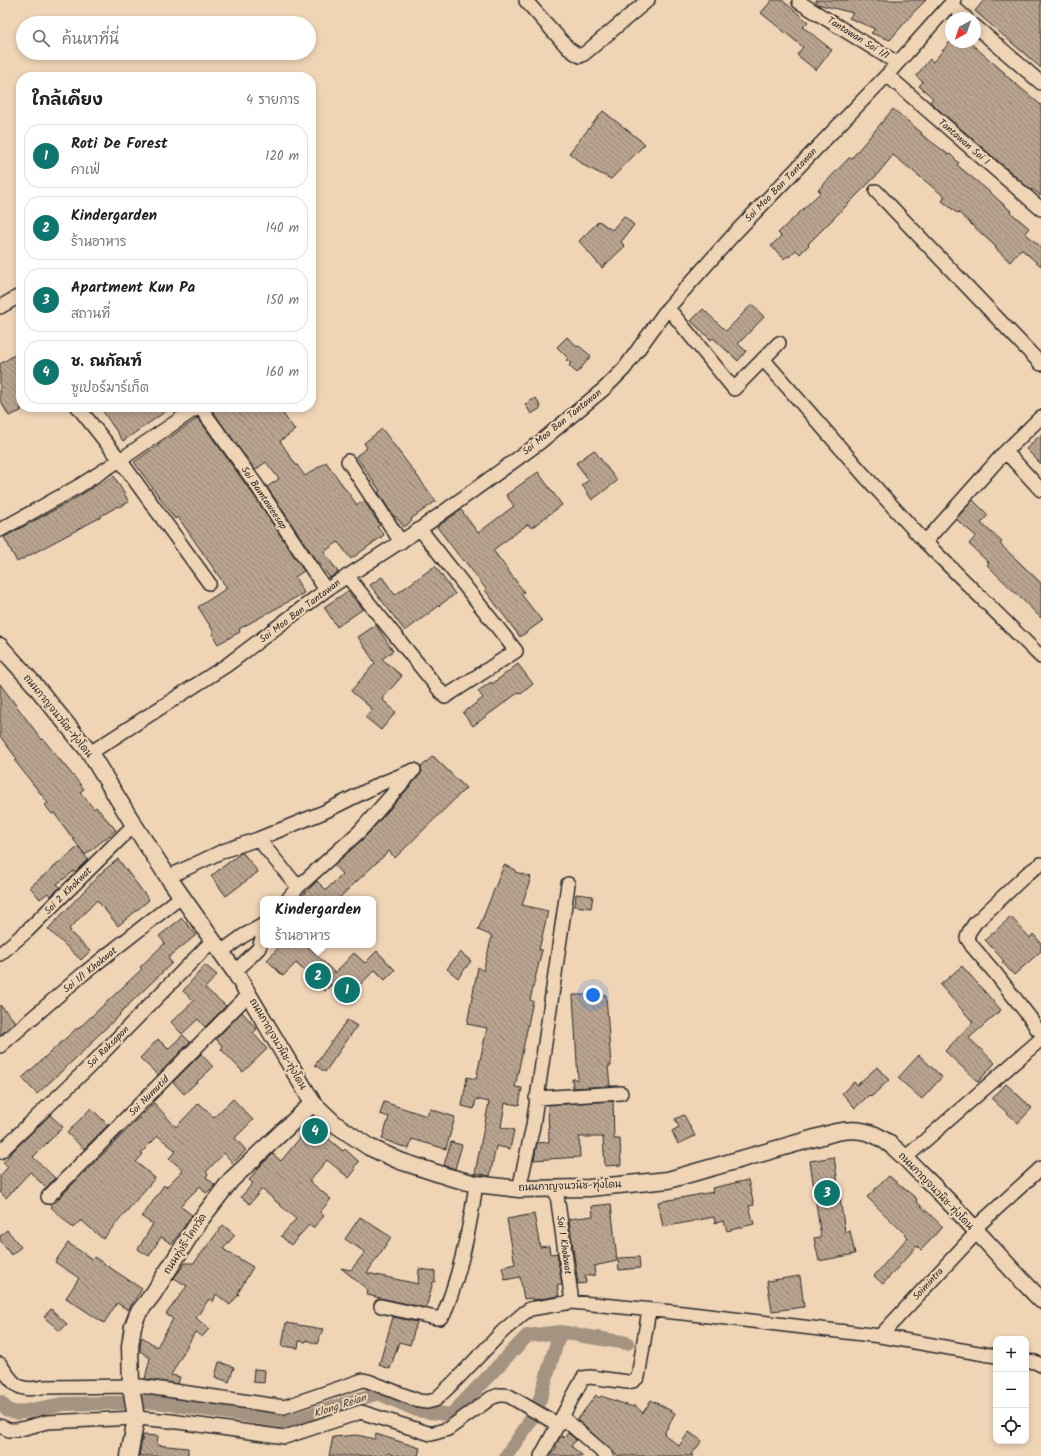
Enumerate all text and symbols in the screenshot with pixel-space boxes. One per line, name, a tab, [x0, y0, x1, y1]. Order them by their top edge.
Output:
street label: Tantawan Soi 1/1	[824, 12, 892, 64]
north arrow	[945, 12, 981, 48]
search box	[16, 16, 316, 60]
icon: search	[30, 27, 52, 49]
text: ค้นหาที่นี่	[62, 28, 119, 52]
text: ใกล้เคียง	[32, 87, 103, 114]
text: 4 รายการ	[246, 90, 300, 111]
street label: Tantawan Soi 1	[935, 115, 993, 169]
text: Roti De Forest	[71, 132, 168, 156]
street label: Soi Moo Ban Tantawan	[741, 144, 821, 226]
text: 1	[44, 146, 48, 167]
text: 120 m	[265, 146, 299, 167]
text: คาเฟ่	[71, 160, 100, 181]
text: Kindergarden	[71, 204, 157, 228]
text: 2	[42, 218, 50, 239]
text: 140 m	[266, 218, 299, 239]
text: ร้านอาหาร	[71, 232, 127, 253]
text: Apartment Kun Pa	[71, 276, 195, 300]
text: 3	[42, 290, 50, 311]
text: 150 m	[266, 290, 299, 311]
text: สถานที่	[71, 304, 110, 325]
text: ช. ณกัณฑ์	[71, 350, 142, 374]
text: 4	[42, 362, 50, 383]
text: 160 m	[266, 362, 299, 383]
text: ซูเปอร์มาร์เก็ต	[71, 378, 149, 399]
street label: Soi Moo Ban Tantawan	[519, 385, 605, 459]
street label: Soi Bamtaweesap	[237, 463, 291, 533]
street label: Soi Moo Ban Tantawan	[256, 575, 344, 647]
street label: ถนนกาญจนวนิช-ทุ่งโดน	[19, 671, 97, 761]
street label: Soi 2 Khokwat	[40, 863, 96, 919]
popup	[260, 896, 376, 948]
text: Kindergarden	[275, 898, 361, 922]
text: ร้านอาหาร	[275, 926, 331, 947]
street label: Soi 1/1 Khokwat	[59, 943, 121, 997]
pin: 2	[305, 961, 331, 991]
pin: 1	[334, 975, 360, 1005]
your location	[583, 985, 603, 1005]
street label: ถนนกาญจนวนิช-ทุ่งโดน	[245, 995, 311, 1093]
street label: Soi Raksapon	[83, 1022, 133, 1072]
street label: Soi Numutid	[125, 1071, 174, 1120]
pin: 4	[302, 1116, 328, 1146]
street label: ถนนกาญจนวนิช-ทุ่งโดน	[894, 1148, 978, 1234]
street label: ถนนกาญจนวนิช-ทุ่งโดน	[518, 1176, 622, 1196]
pin: 3	[814, 1178, 840, 1208]
street label: ถนนทุ่งรี-โคกวัด	[159, 1210, 211, 1278]
street label: Soi 1 Khokwat	[552, 1215, 576, 1276]
street label: Soimintra	[909, 1264, 948, 1304]
map controls	[993, 1336, 1029, 1444]
button: +	[993, 1336, 1029, 1372]
button: −	[993, 1372, 1029, 1408]
water label: Klong Reian	[311, 1389, 370, 1423]
button: locate	[993, 1408, 1029, 1444]

